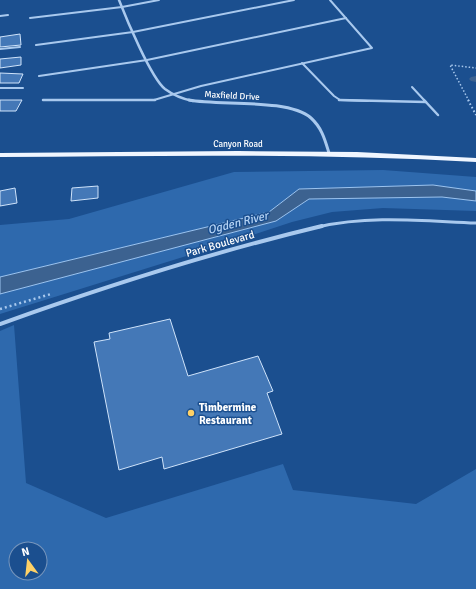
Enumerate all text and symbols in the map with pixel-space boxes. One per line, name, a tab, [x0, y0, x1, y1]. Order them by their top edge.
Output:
street label: Maxfield Drive	[204, 89, 260, 103]
street label: Canyon Road	[213, 139, 263, 150]
water label: Ogden River	[206, 208, 271, 238]
street label: Park Boulevard	[184, 228, 256, 260]
place label: Timbermine Restaurant	[199, 401, 257, 427]
marker: Timbermine Restaurant	[186, 408, 196, 418]
north arrow	[8, 541, 48, 581]
text: N	[20, 545, 31, 559]

